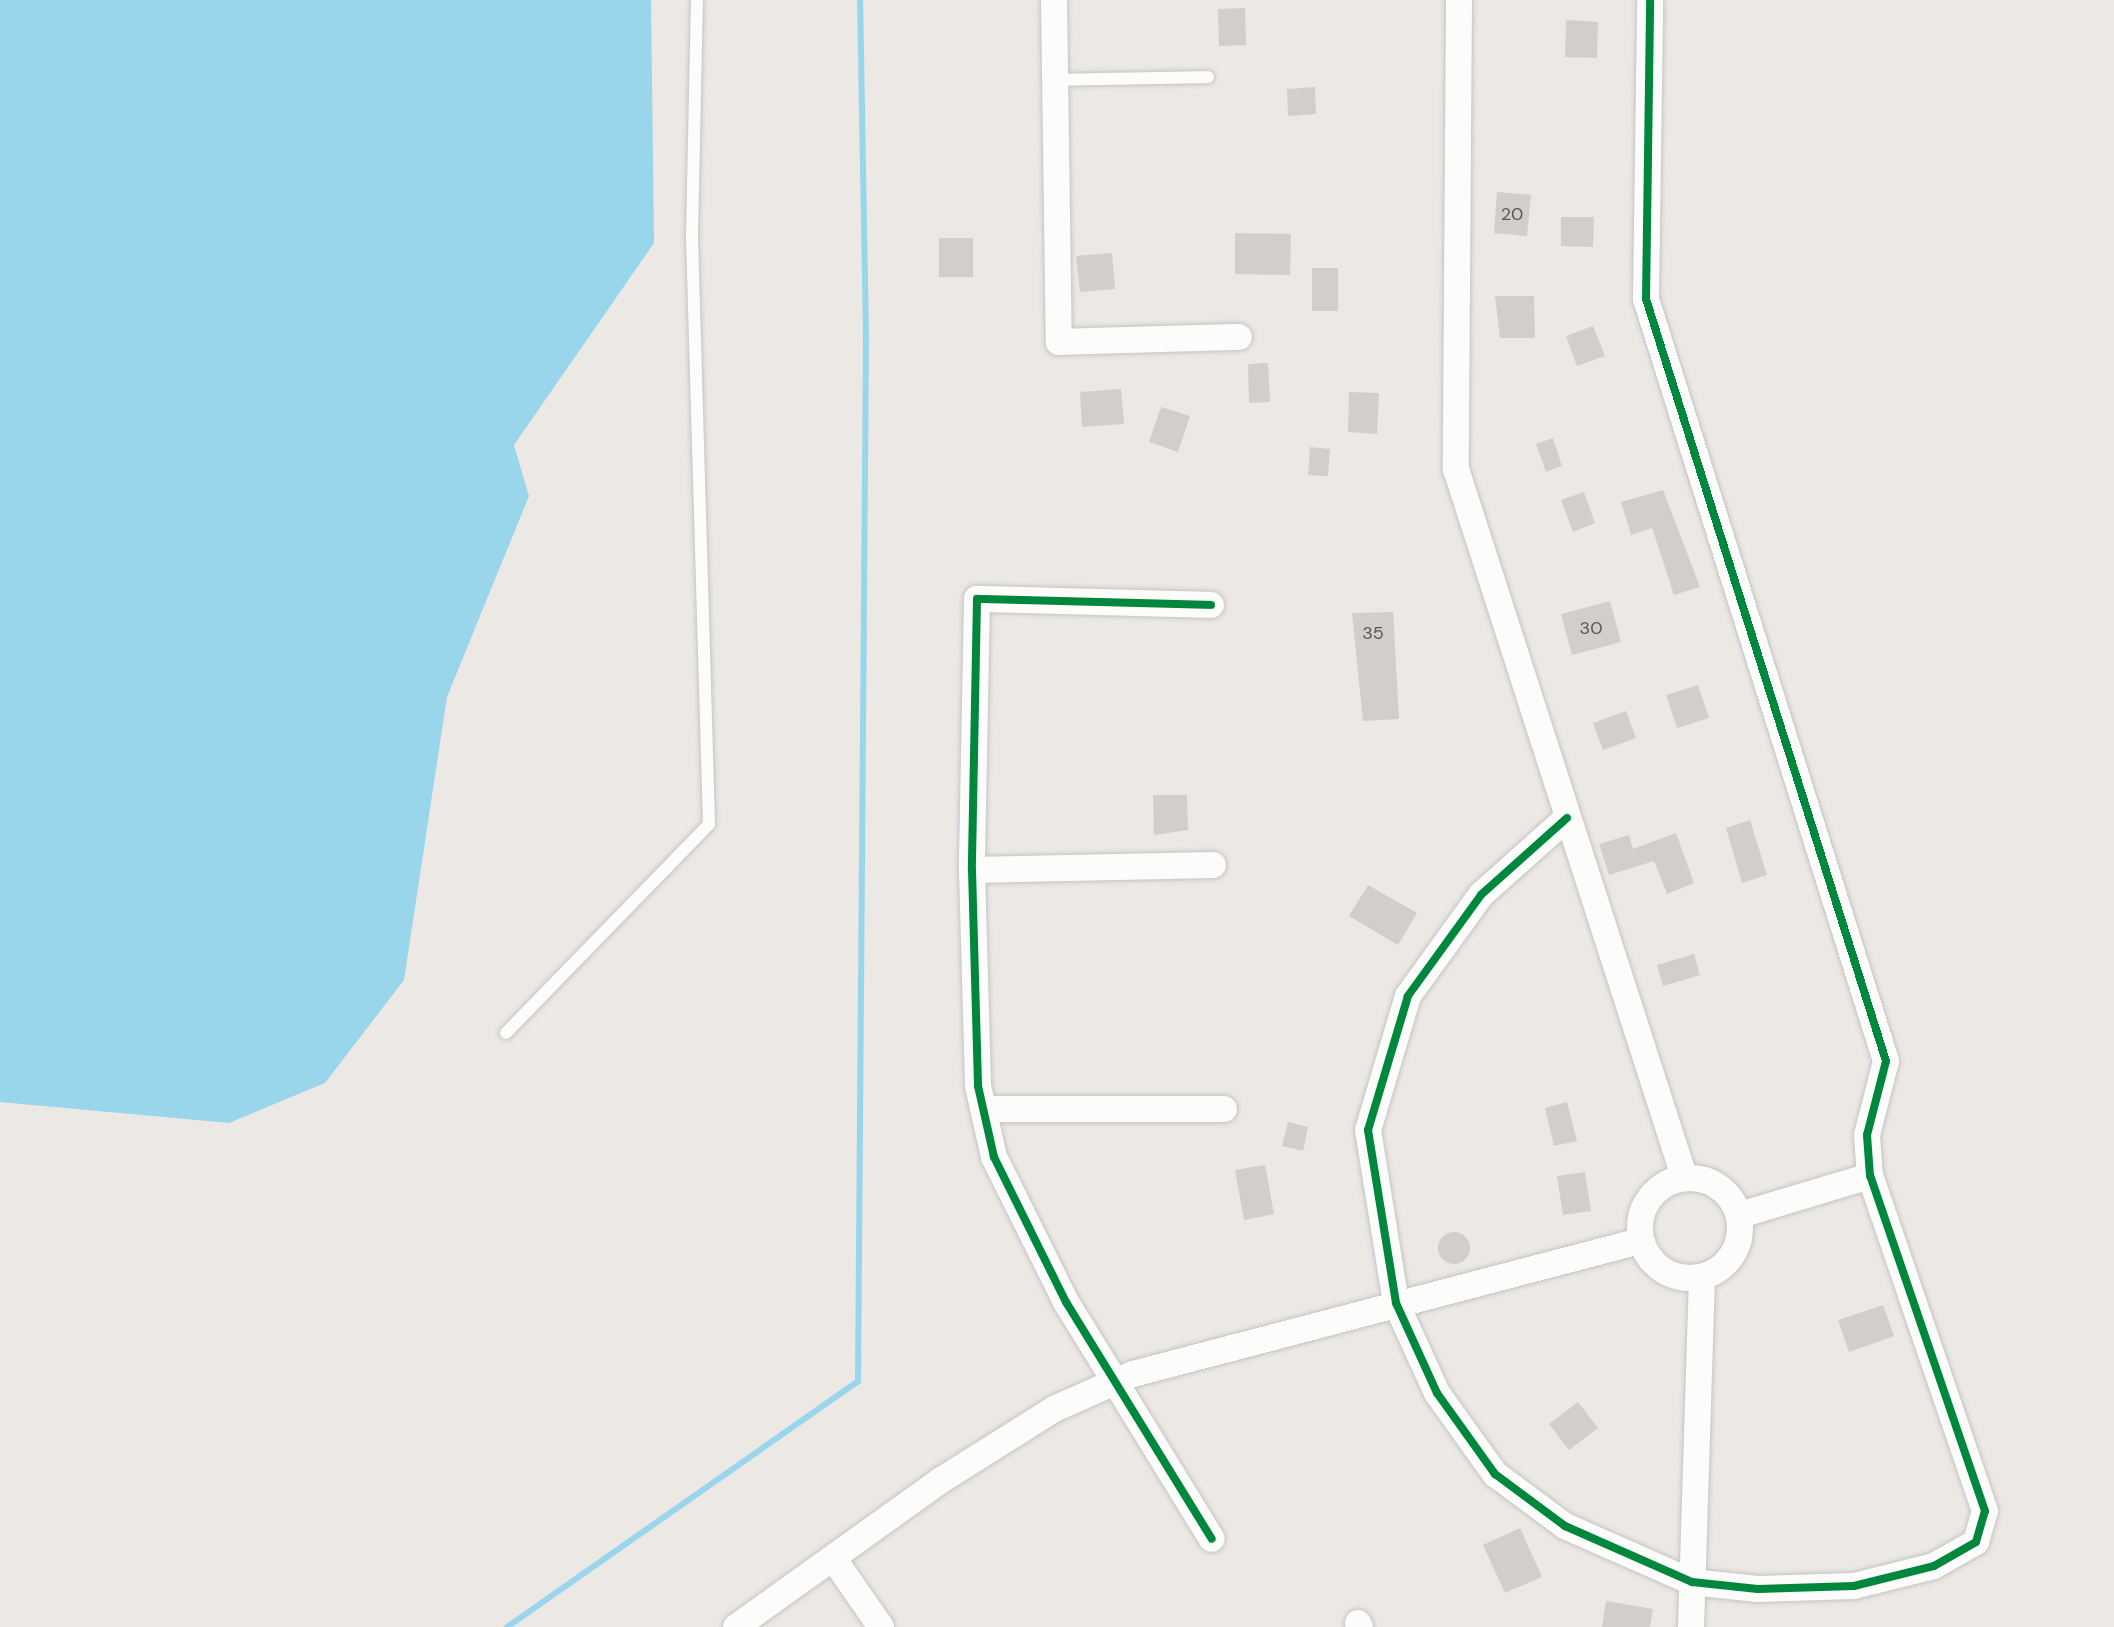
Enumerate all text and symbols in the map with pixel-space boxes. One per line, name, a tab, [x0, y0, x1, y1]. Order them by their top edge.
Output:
house number: 20	[1501, 203, 1523, 225]
house number: 30	[1580, 617, 1602, 639]
house number: 35	[1362, 622, 1384, 644]

